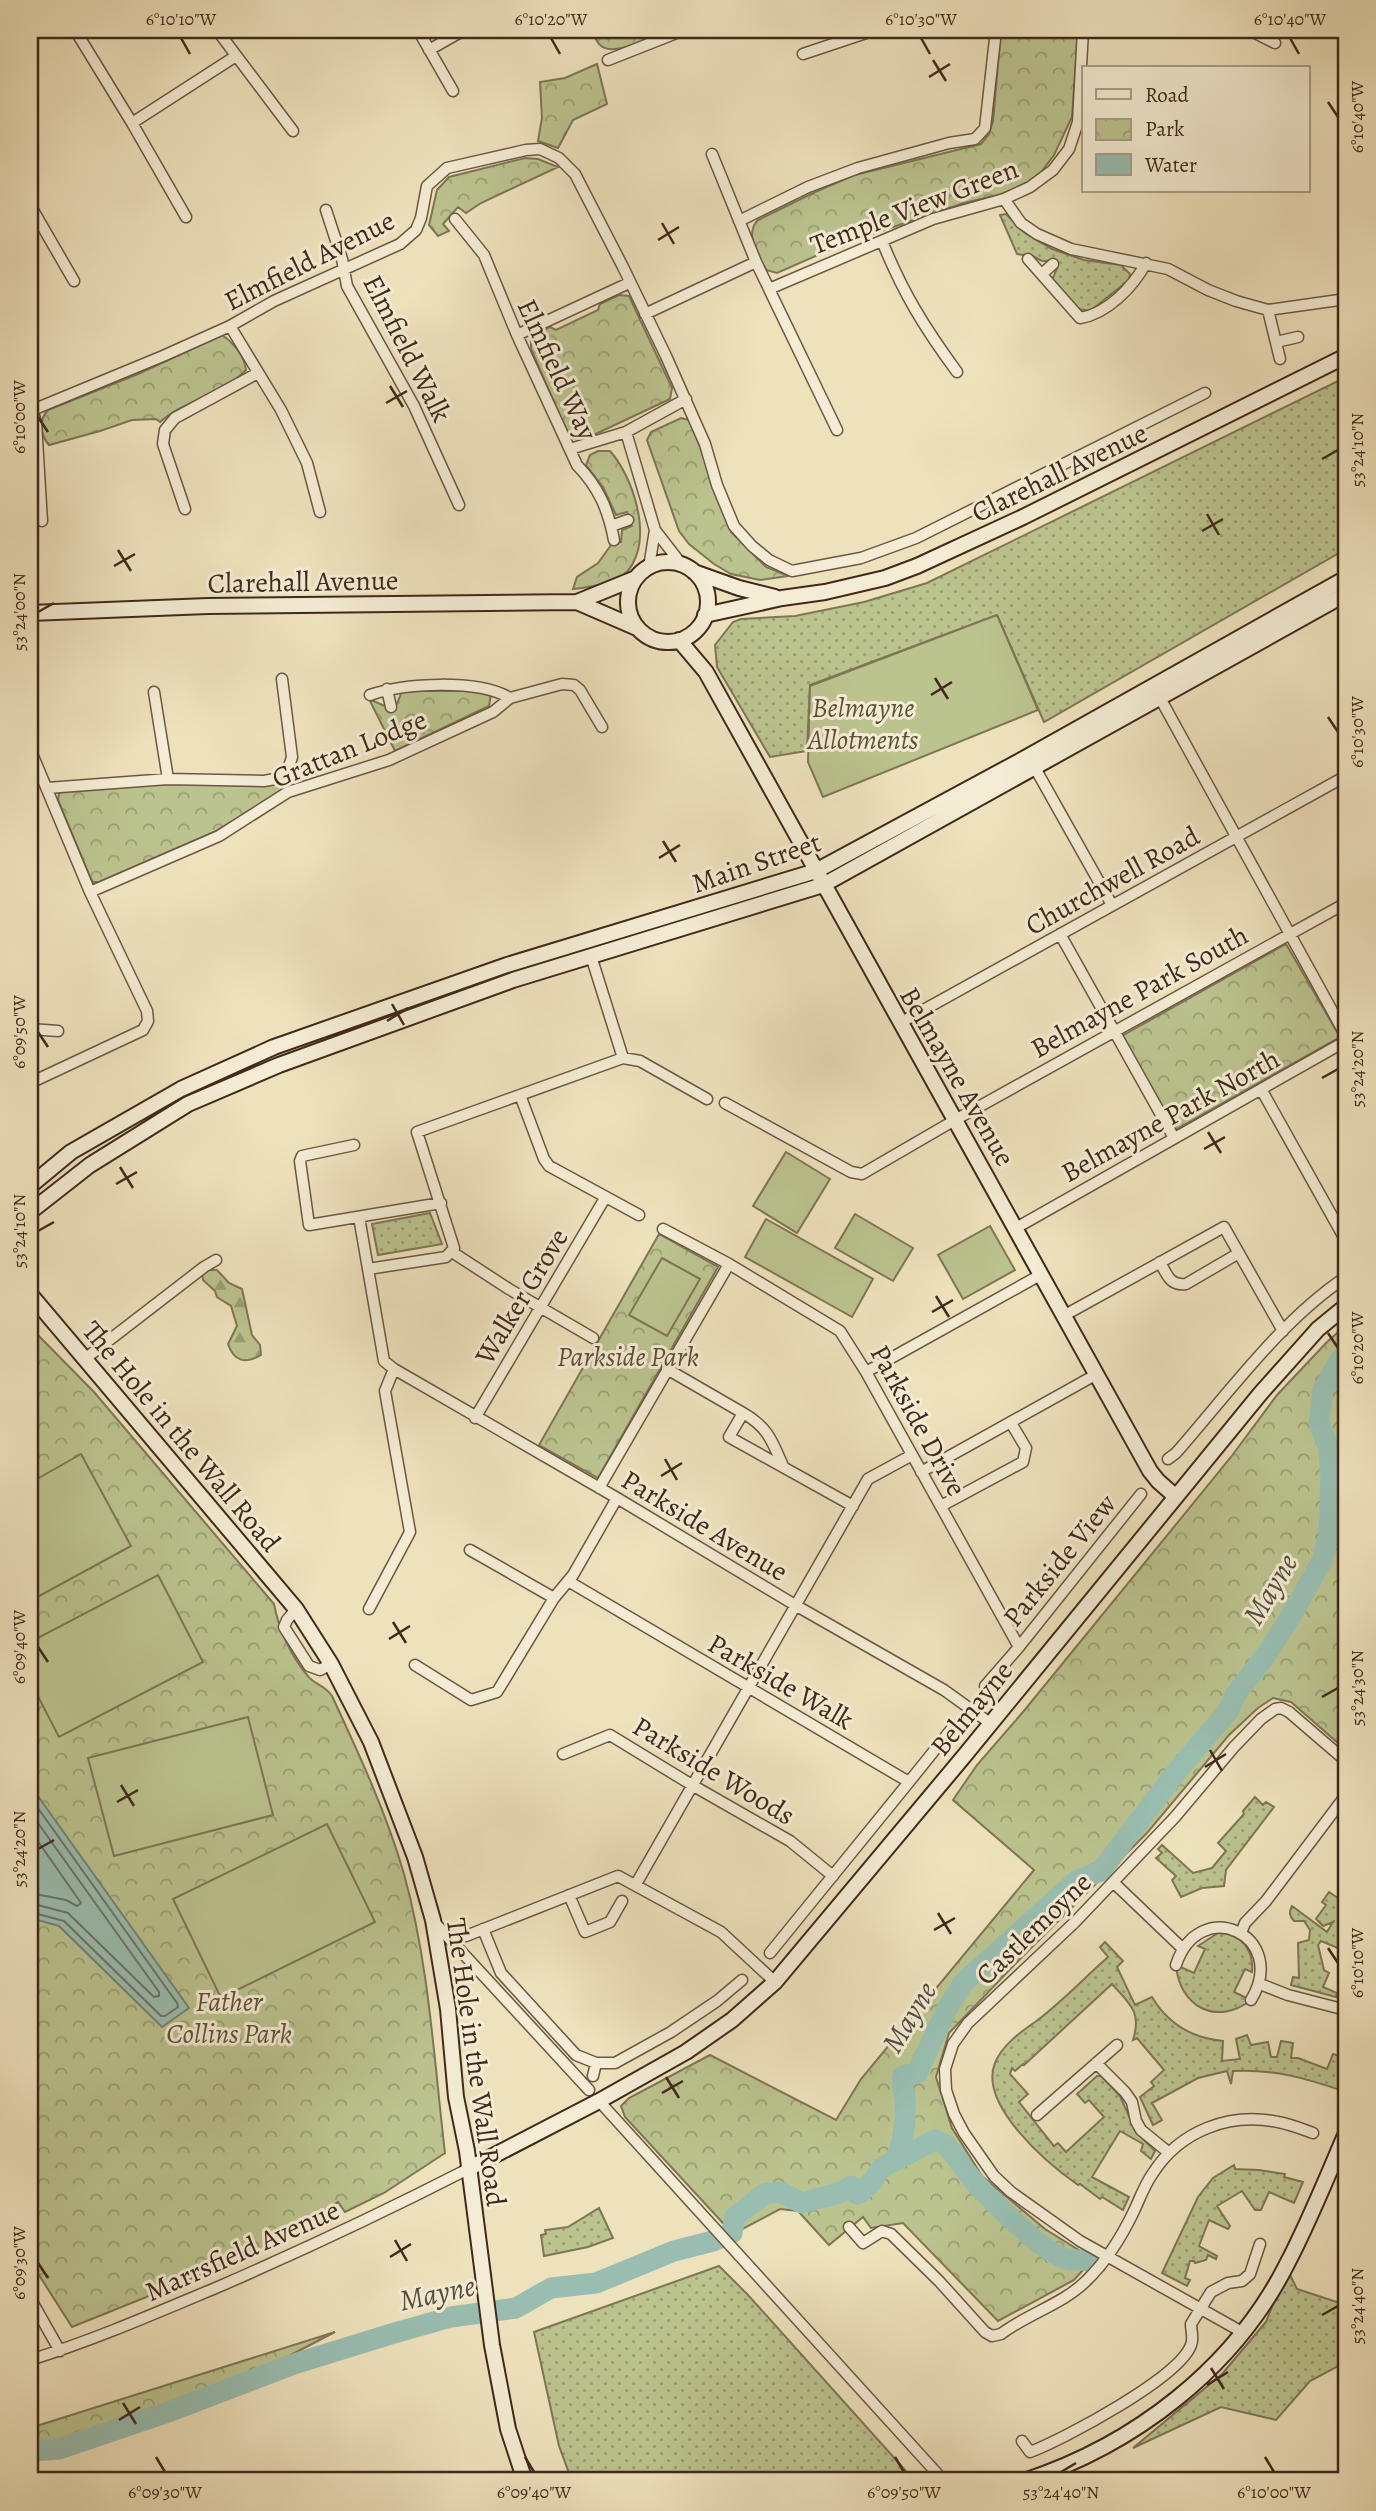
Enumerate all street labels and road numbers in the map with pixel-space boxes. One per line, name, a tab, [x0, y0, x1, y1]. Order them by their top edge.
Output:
street label: Temple View Green	[805, 150, 1024, 264]
street label: Elmfield Avenue	[218, 202, 401, 320]
street label: Elmfield Walk	[354, 268, 461, 429]
street label: Elmfield Way	[508, 293, 607, 447]
street label: Clarehall Avenue	[965, 414, 1154, 532]
street label: Clarehall Avenue	[207, 561, 399, 603]
street label: Grattan Lodge	[266, 701, 432, 797]
street label: Churchwell Road	[1019, 817, 1207, 944]
street label: Main Street	[687, 823, 826, 903]
street label: Belmayne Park South	[1024, 916, 1255, 1067]
street label: Belmayne Avenue	[890, 980, 1024, 1173]
street label: Belmayne Park North	[1055, 1040, 1286, 1192]
street label: Walker Grove	[466, 1221, 577, 1373]
street label: The Hole in the Wall Road	[73, 1313, 290, 1561]
street label: Parkside Drive	[861, 1338, 975, 1503]
street label: Parkside Avenue	[614, 1461, 795, 1591]
street label: Parkside View	[994, 1486, 1125, 1635]
street label: Parkside Walk	[701, 1625, 860, 1739]
street label: Belmayne	[922, 1653, 1022, 1764]
street label: Parkside Woods	[625, 1707, 802, 1834]
street label: Castlemoyne	[967, 1864, 1100, 1994]
street label: The Hole in the Wall Road	[437, 1916, 515, 2210]
street label: Marrsfield Avenue	[139, 2191, 346, 2311]

